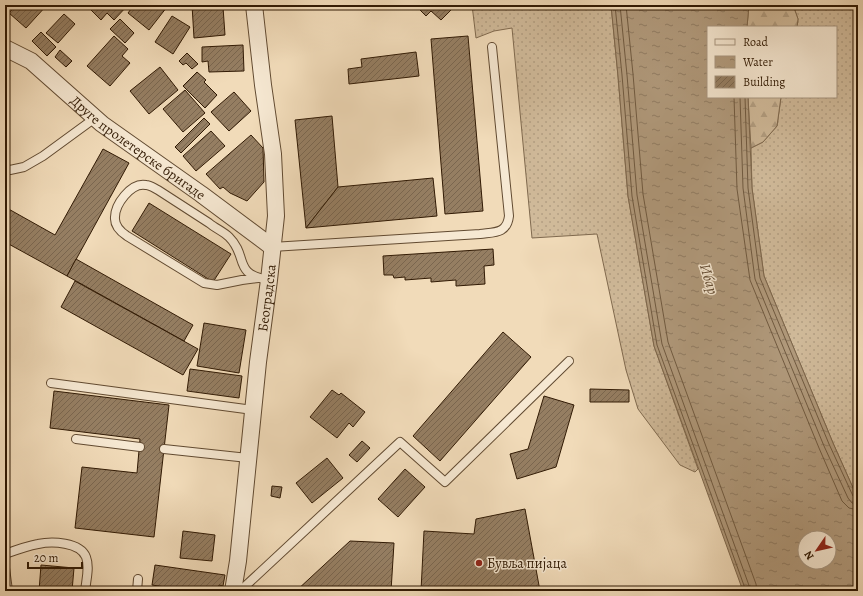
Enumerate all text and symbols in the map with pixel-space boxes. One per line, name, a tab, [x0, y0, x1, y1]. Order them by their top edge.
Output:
legend	[707, 26, 837, 98]
text: Road	[743, 34, 769, 50]
text: Water	[742, 54, 773, 70]
text: Building	[743, 74, 785, 90]
street label: Друге пролетерске бригаде	[67, 91, 210, 204]
water label: Ибар	[695, 261, 723, 297]
street label: Београдска	[253, 263, 280, 333]
north arrow	[797, 530, 837, 570]
scale bar	[28, 544, 82, 570]
text: N	[801, 548, 818, 563]
text: 20 m	[34, 550, 58, 566]
place label: Бувља пијаца	[487, 554, 567, 573]
marker: Бувља пијаца	[474, 558, 484, 568]

